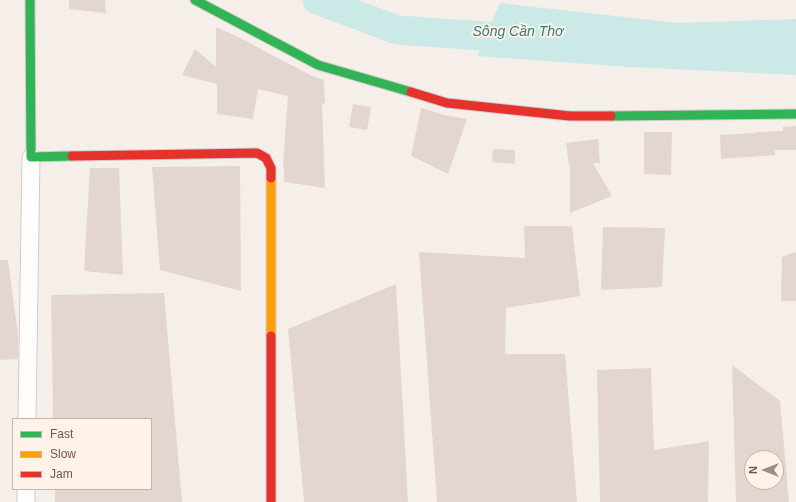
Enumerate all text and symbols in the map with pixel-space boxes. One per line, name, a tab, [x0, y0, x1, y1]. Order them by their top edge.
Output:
water label: Sông Cần Thơ	[473, 24, 563, 40]
legend	[12, 418, 152, 490]
text: Fast	[50, 427, 73, 441]
text: Slow	[50, 447, 76, 461]
north arrow	[744, 450, 784, 490]
text: N	[747, 466, 759, 474]
text: Jam	[50, 467, 73, 481]

